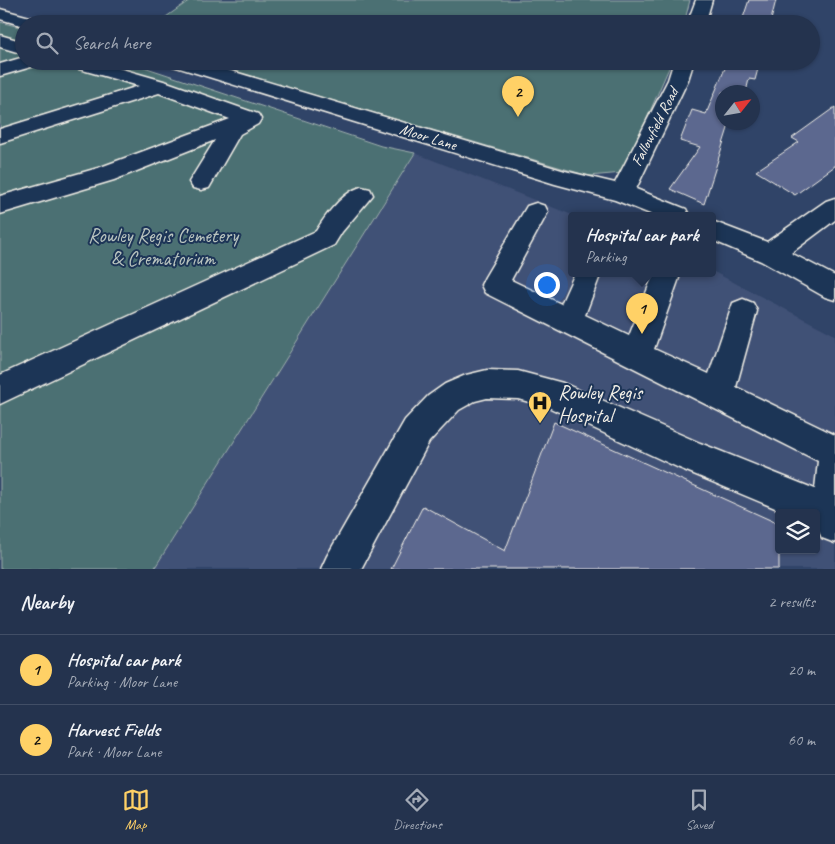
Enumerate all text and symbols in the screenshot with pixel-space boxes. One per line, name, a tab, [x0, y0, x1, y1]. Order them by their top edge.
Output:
search box	[15, 15, 820, 70]
icon: search	[33, 29, 61, 57]
text: Search here	[73, 31, 150, 55]
pin: 2	[502, 76, 534, 117]
street label: Fallowfield Road	[627, 82, 685, 170]
north arrow	[715, 85, 760, 130]
street label: Moor Lane	[397, 119, 460, 156]
popup	[568, 212, 716, 277]
park label: Rowley Regis Cemetery & Crematorium	[88, 223, 240, 271]
text: Hospital car park	[585, 223, 699, 247]
text: Parking	[585, 247, 627, 267]
your location	[534, 272, 560, 298]
pin: 1	[626, 293, 658, 334]
place label: Rowley Regis Hospital	[558, 380, 644, 428]
hospital icon: Rowley Regis Hospital	[527, 390, 553, 424]
map controls	[775, 509, 820, 554]
button: layers	[775, 509, 820, 554]
text: Nearby	[20, 589, 73, 615]
text: 2 results	[768, 592, 815, 612]
text: Hospital car park	[67, 648, 180, 672]
text: 1	[32, 660, 40, 680]
text: 20 m	[788, 660, 815, 680]
text: Parking · Moor Lane	[67, 672, 177, 692]
text: Harvest Fields	[67, 718, 160, 742]
text: 2	[32, 730, 40, 750]
text: 60 m	[788, 730, 815, 750]
text: Park · Moor Lane	[67, 742, 161, 762]
tab: Map	[122, 786, 150, 833]
tab: Directions	[393, 786, 442, 833]
tab: Saved	[685, 786, 713, 833]

